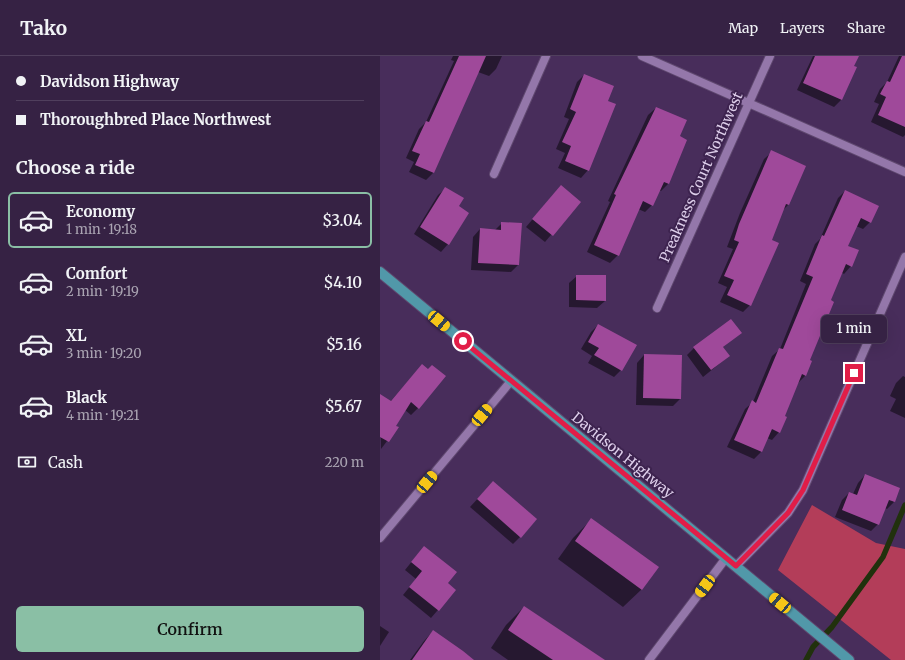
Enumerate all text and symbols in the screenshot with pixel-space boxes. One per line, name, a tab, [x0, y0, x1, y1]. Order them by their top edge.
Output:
text: Tako	[20, 16, 67, 40]
text: Map	[728, 19, 758, 37]
text: Layers	[780, 19, 825, 37]
text: Share	[847, 19, 885, 37]
text: Davidson Highway	[40, 72, 179, 91]
street label: Preakness Court Northwest	[655, 89, 747, 265]
text: Thoroughbred Place Northwest	[40, 110, 271, 129]
text: Choose a ride	[16, 156, 135, 179]
icon: car	[18, 202, 54, 238]
text: Economy	[66, 202, 135, 221]
text: $3.04	[322, 211, 362, 230]
text: 1 min · 19:18	[66, 221, 137, 238]
icon: car	[18, 264, 54, 300]
text: Comfort	[66, 264, 127, 283]
text: $4.10	[324, 273, 362, 292]
text: 2 min · 19:19	[66, 283, 139, 300]
car	[426, 309, 452, 333]
callout: 1 min	[821, 315, 887, 343]
text: 1 min	[837, 320, 871, 337]
icon: car	[18, 326, 54, 362]
text: XL	[66, 326, 87, 345]
route start	[454, 332, 472, 350]
text: $5.16	[326, 335, 362, 354]
text: 3 min · 19:20	[66, 345, 142, 362]
route end	[845, 364, 863, 382]
icon: car	[18, 388, 54, 424]
text: Black	[66, 388, 107, 407]
text: $5.67	[325, 397, 362, 416]
car	[470, 402, 494, 428]
text: 4 min · 19:21	[66, 407, 139, 424]
street label: Davidson Highway	[568, 408, 678, 502]
icon: cash	[16, 451, 38, 473]
text: Cash	[48, 453, 83, 472]
text: 220 m	[325, 454, 364, 471]
car	[415, 469, 439, 495]
car	[693, 573, 717, 599]
car	[767, 591, 793, 615]
button: Confirm	[16, 606, 364, 652]

